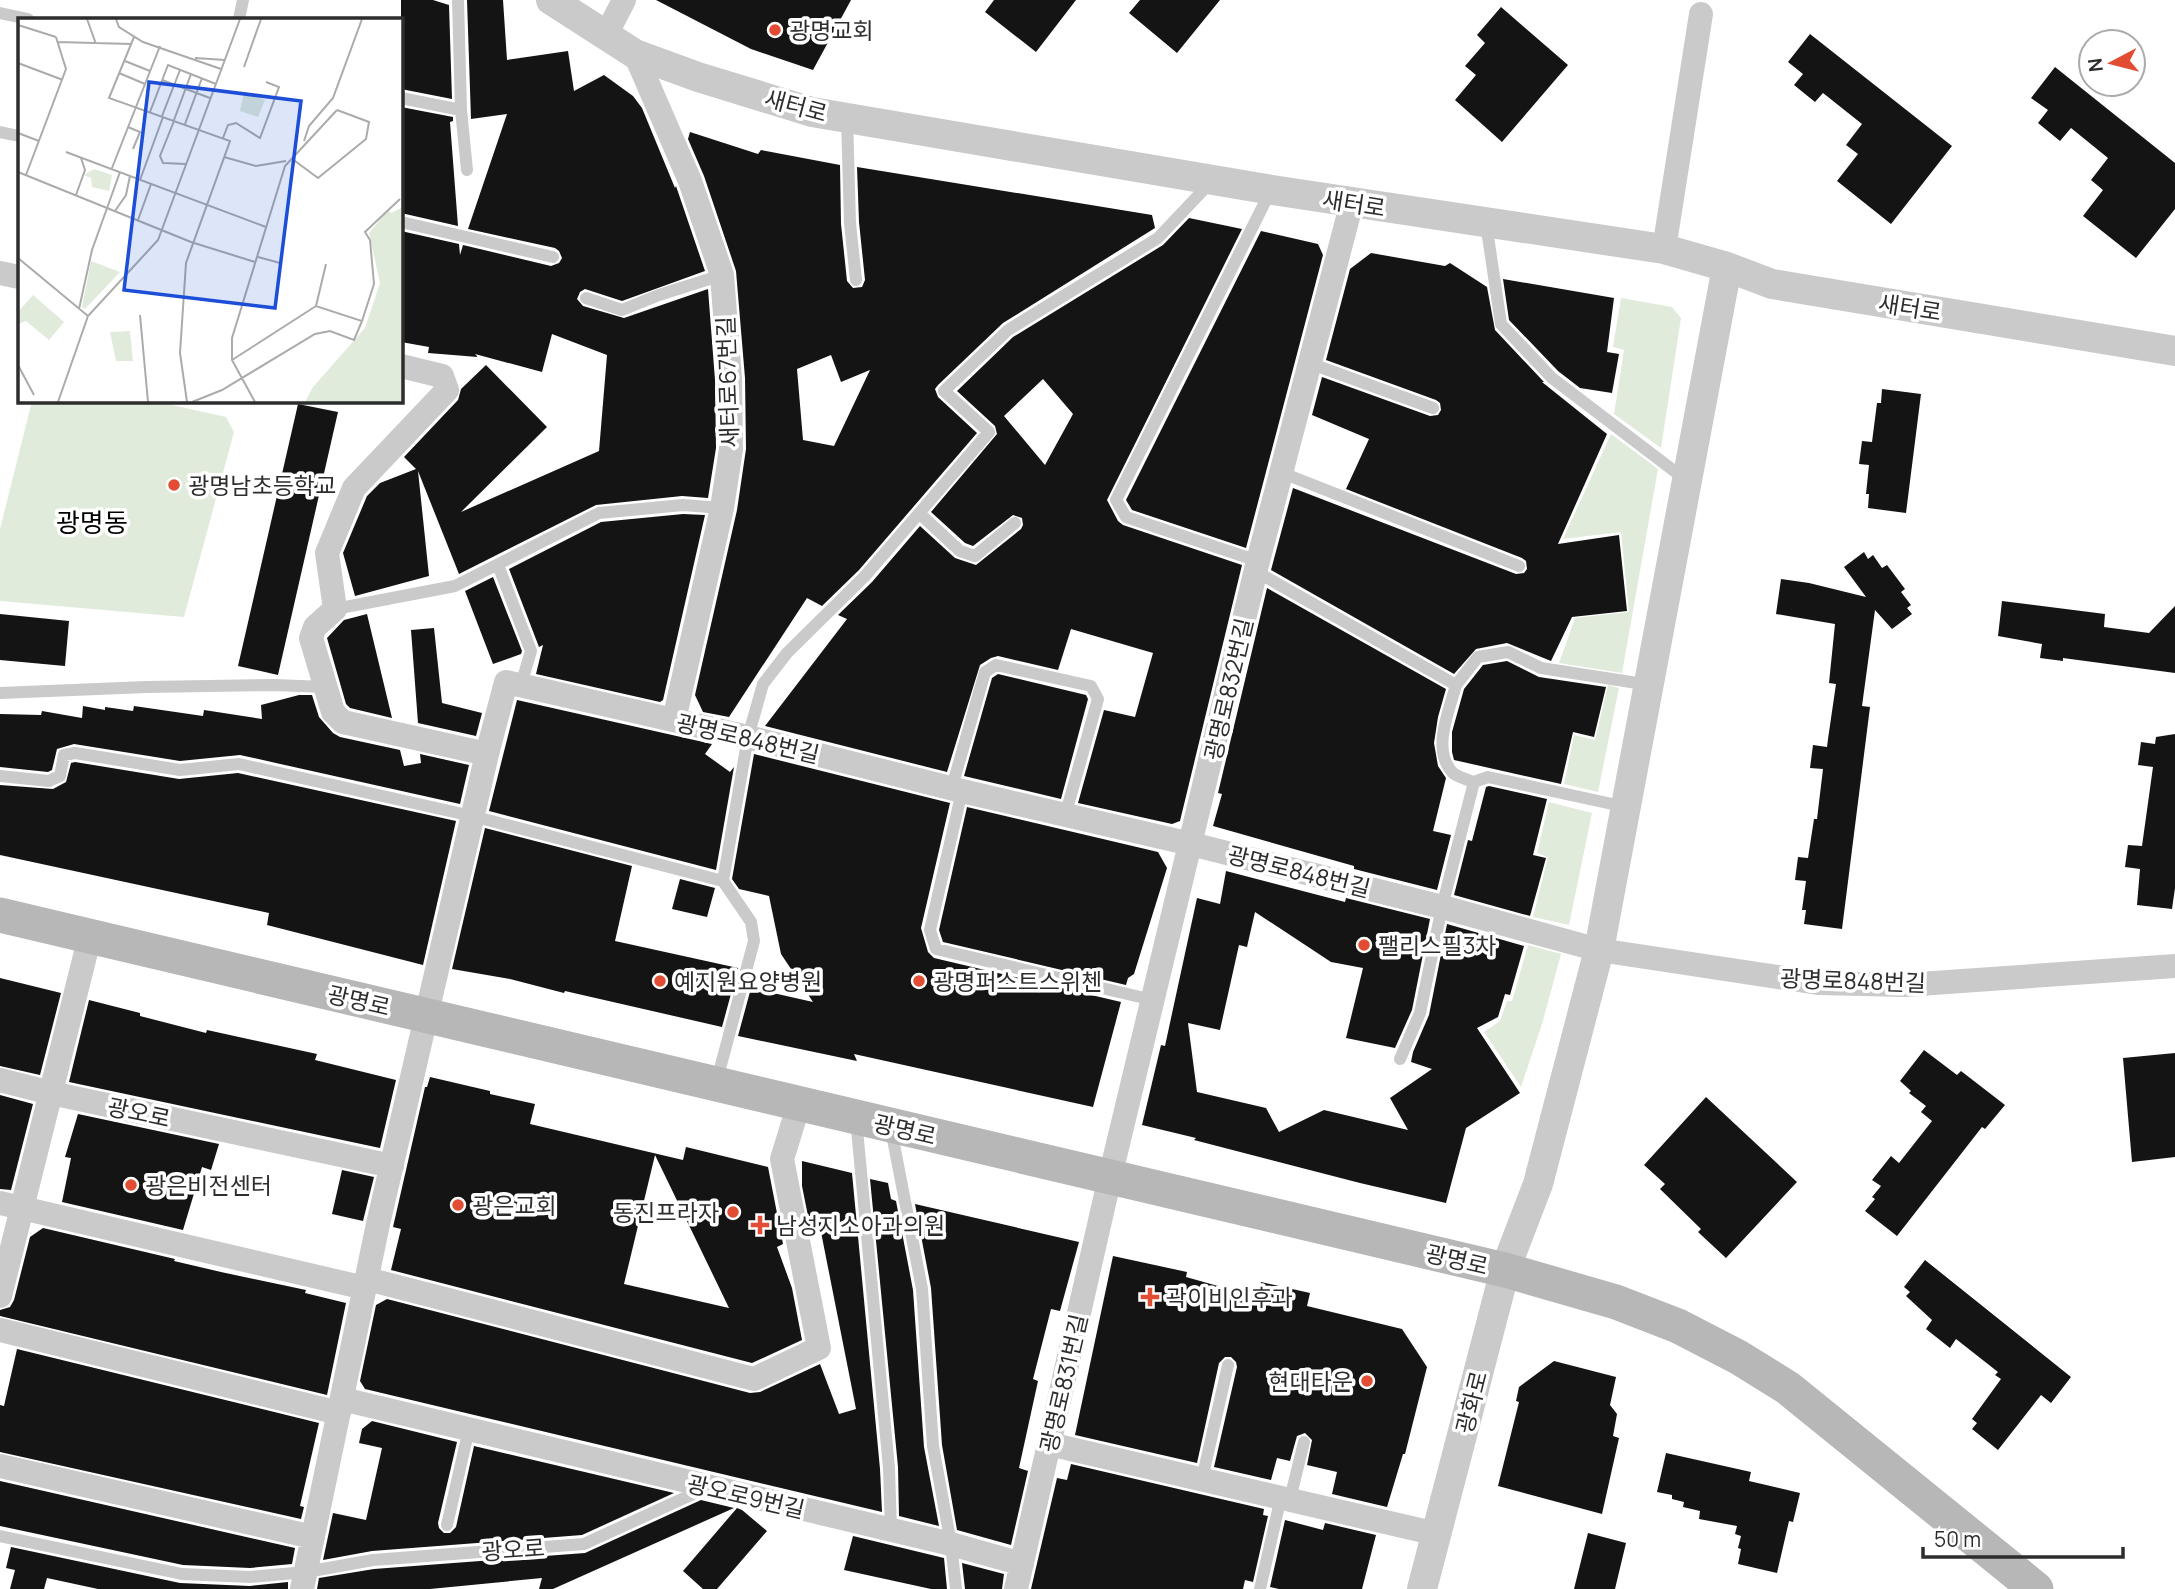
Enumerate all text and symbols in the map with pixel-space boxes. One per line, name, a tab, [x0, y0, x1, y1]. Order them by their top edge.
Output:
place label: 광명교회	[789, 14, 874, 46]
inset map	[18, 18, 402, 402]
marker: 광명교회	[767, 22, 783, 38]
north arrow	[2077, 28, 2147, 98]
text: N	[2081, 57, 2109, 73]
street label: 새터로	[761, 81, 831, 129]
street label: 새터로	[1320, 182, 1388, 224]
street label: 새터로	[1876, 286, 1944, 328]
street label: 새터로67번길	[709, 316, 745, 448]
place label: 광명남초등학교	[188, 469, 336, 501]
marker: 광명남초등학교	[166, 477, 182, 493]
district label: 광명동	[56, 504, 128, 540]
street label: 광명로832번길	[1196, 615, 1260, 763]
street label: 광명로848번길	[673, 706, 823, 770]
street label: 광명로848번길	[1224, 838, 1374, 904]
place label: 팰리스필3차	[1378, 929, 1497, 961]
marker: 팰리스필3차	[1356, 937, 1372, 953]
street label: 광명로848번길	[1779, 961, 1927, 999]
place label: 예지원요양병원	[674, 965, 822, 997]
place label: 광명퍼스트스위첸	[933, 965, 1102, 997]
marker: 예지원요양병원	[652, 973, 668, 989]
marker: 광명퍼스트스위첸	[911, 973, 927, 989]
street label: 광명로	[324, 977, 394, 1023]
street label: 광오로	[105, 1090, 173, 1134]
street label: 광명로	[870, 1106, 940, 1152]
place label: 광은비전센터	[145, 1169, 272, 1201]
marker: 광은비전센터	[123, 1177, 139, 1193]
place label: 광은교회	[472, 1189, 557, 1221]
place label: 동진프라자	[613, 1196, 719, 1228]
marker: 광은교회	[450, 1197, 466, 1213]
marker: 동진프라자	[725, 1204, 741, 1220]
place label: 남성지소아과의원	[776, 1209, 945, 1241]
marker: 남성지소아과의원	[750, 1215, 770, 1235]
street label: 광명로	[1422, 1236, 1492, 1282]
place label: 곽이비인후과	[1166, 1281, 1293, 1313]
marker: 곽이비인후과	[1140, 1287, 1160, 1307]
street label: 광명로831번길	[1032, 1311, 1094, 1455]
place label: 현대타운	[1268, 1365, 1353, 1397]
street label: 광화로	[1448, 1367, 1494, 1437]
marker: 현대타운	[1359, 1373, 1375, 1389]
street label: 광오로9번길	[684, 1467, 808, 1525]
scale bar	[1923, 1516, 2122, 1560]
text: 50 m	[1934, 1525, 1981, 1553]
street label: 광오로	[480, 1531, 546, 1567]

